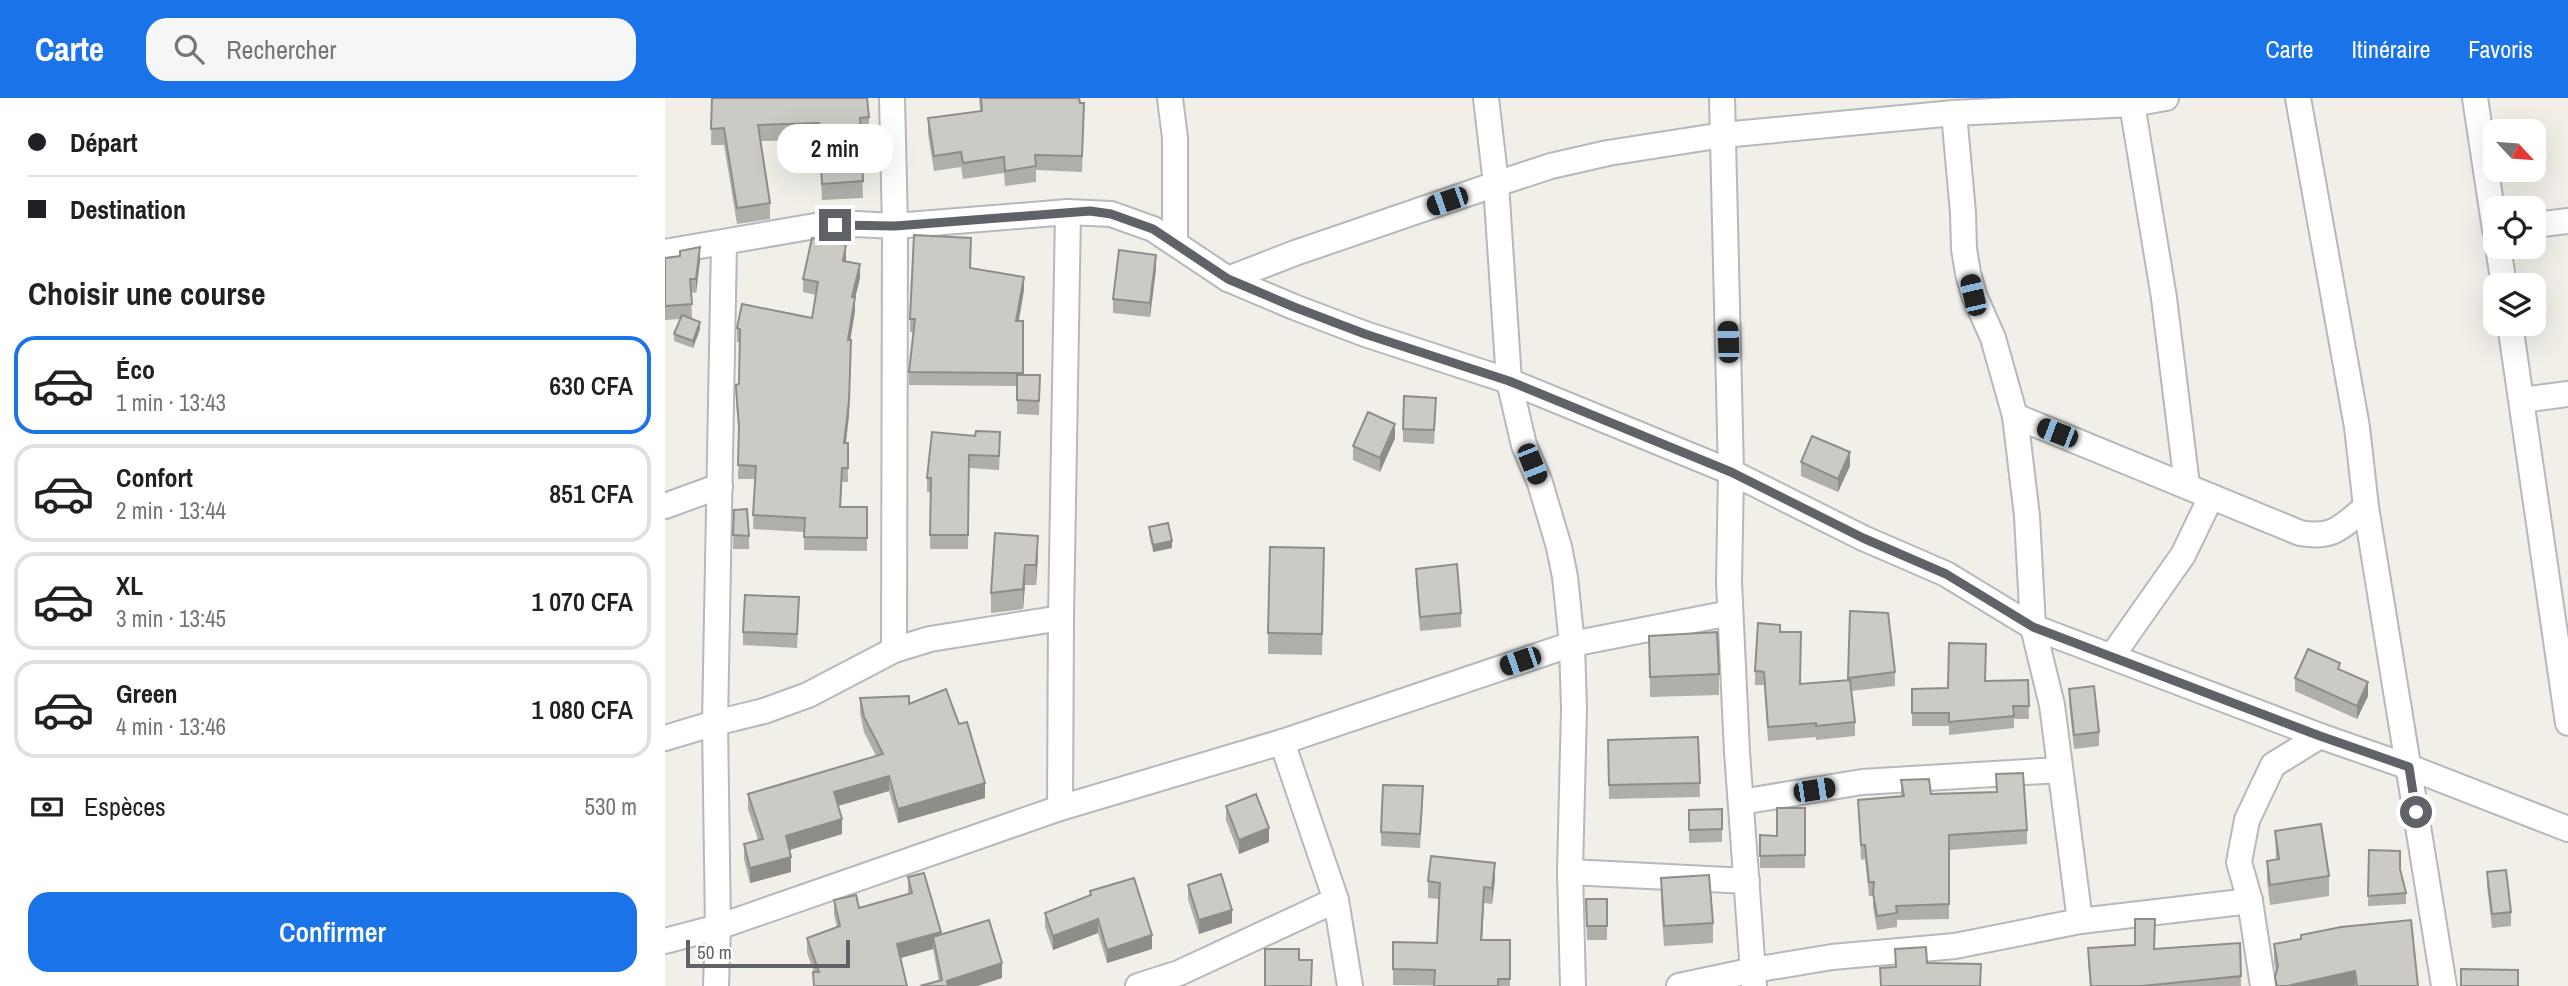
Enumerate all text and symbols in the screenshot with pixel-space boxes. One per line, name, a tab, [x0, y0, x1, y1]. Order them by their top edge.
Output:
search box	[146, 18, 636, 81]
text: Carte	[35, 27, 104, 71]
icon: search	[170, 30, 208, 68]
text: Rechercher	[226, 32, 336, 67]
text: Carte	[2265, 33, 2314, 65]
text: Itinéraire	[2352, 33, 2430, 65]
text: Favoris	[2468, 33, 2533, 65]
north arrow	[2483, 119, 2546, 182]
map controls	[2483, 119, 2546, 336]
callout: 2 min	[777, 123, 893, 172]
text: Départ	[70, 125, 138, 160]
text: 2 min	[811, 133, 859, 164]
car	[1424, 184, 1471, 218]
text: Destination	[70, 192, 186, 227]
button: locate	[2483, 196, 2546, 259]
route end	[819, 209, 851, 241]
text: Choisir une course	[28, 272, 266, 315]
car	[1959, 272, 1988, 318]
button: layers	[2483, 273, 2546, 336]
car	[1717, 321, 1740, 363]
text: Éco	[116, 352, 155, 387]
icon: car	[32, 354, 95, 417]
text: 630 CFA	[549, 368, 633, 403]
text: 1 min · 13:43	[116, 387, 226, 418]
car	[2034, 416, 2081, 450]
car	[1515, 441, 1550, 487]
text: Confort	[116, 460, 193, 495]
icon: car	[32, 462, 95, 525]
text: 851 CFA	[549, 476, 633, 511]
text: 2 min · 13:44	[116, 495, 226, 526]
text: XL	[116, 568, 143, 603]
icon: car	[32, 570, 95, 633]
text: 1 070 CFA	[531, 584, 633, 619]
text: 3 min · 13:45	[116, 603, 226, 634]
car	[1497, 644, 1544, 678]
text: Green	[116, 676, 178, 711]
icon: car	[32, 678, 95, 741]
text: 1 080 CFA	[531, 692, 633, 727]
text: 4 min · 13:46	[116, 711, 226, 742]
car	[1792, 776, 1837, 804]
icon: cash	[28, 788, 66, 826]
text: Espèces	[84, 789, 166, 824]
text: 530 m	[585, 791, 637, 822]
route start	[2400, 796, 2432, 828]
button: Confirmer	[28, 892, 637, 972]
scale bar	[686, 937, 851, 969]
text: 50 m	[697, 939, 732, 965]

